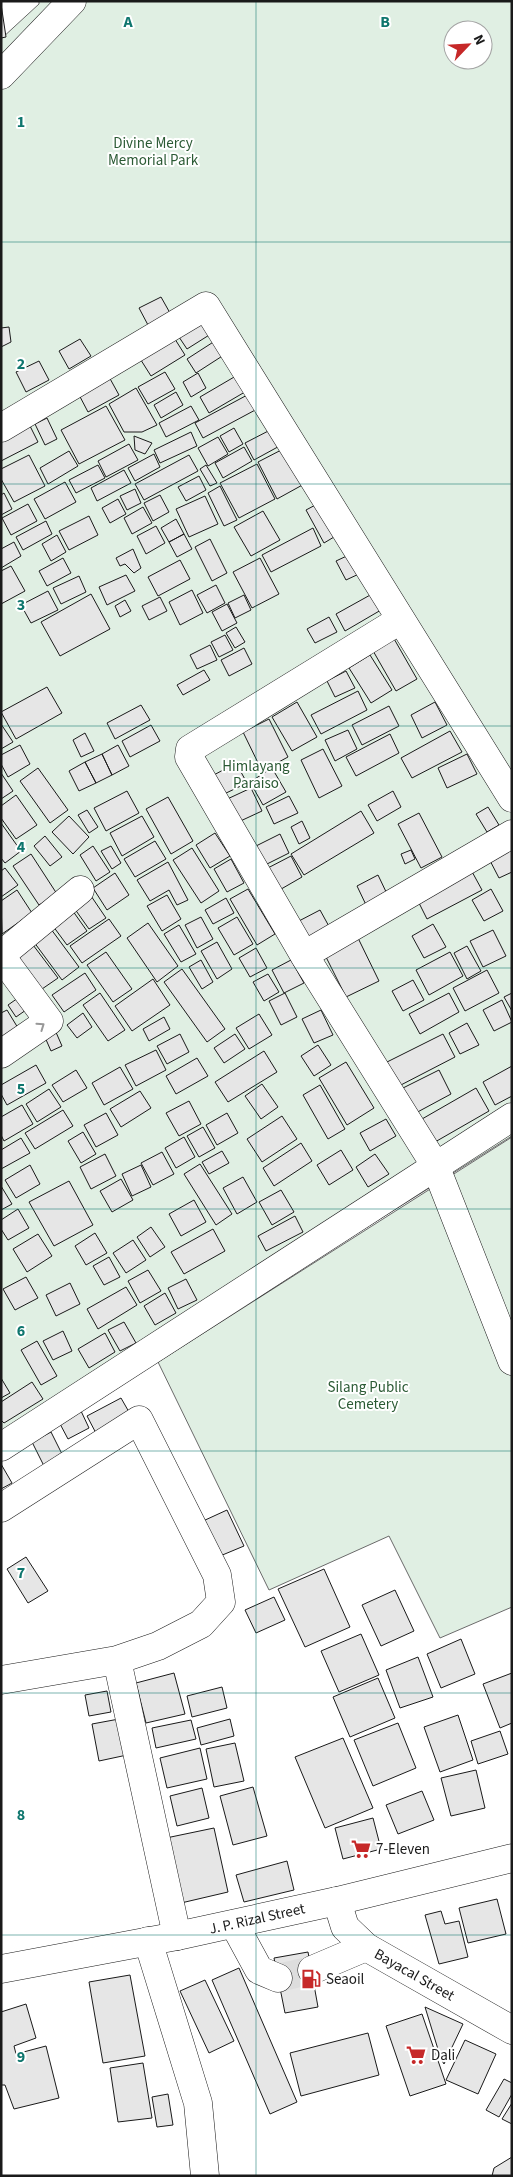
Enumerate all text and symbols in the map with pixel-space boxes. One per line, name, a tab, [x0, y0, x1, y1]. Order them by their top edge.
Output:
text: A	[122, 11, 133, 33]
text: B	[380, 11, 390, 33]
north arrow	[443, 20, 493, 70]
text: N	[468, 31, 490, 48]
text: 1	[17, 111, 25, 133]
park label: Divine Mercy Memorial Park	[108, 133, 199, 171]
text: 2	[17, 353, 25, 375]
text: 3	[17, 594, 25, 616]
park label: Himlayang Paraiso	[222, 756, 290, 794]
text: 4	[17, 836, 26, 858]
one-way arrow	[35, 1023, 45, 1032]
text: 5	[17, 1078, 25, 1100]
text: 6	[17, 1320, 25, 1342]
park label: Silang Public Cemetery	[327, 1377, 409, 1415]
text: 7	[17, 1562, 25, 1584]
text: 8	[17, 1804, 25, 1826]
supermarket icon: 7-Eleven	[350, 1838, 372, 1860]
place label: 7-Eleven	[376, 1839, 430, 1860]
street label: J. P. Rizal Street	[207, 1898, 307, 1940]
street label: Bayacal Street	[370, 1944, 458, 2006]
fuel station icon: Seaoil	[300, 1968, 322, 1990]
place label: Seaoil	[326, 1969, 365, 1990]
supermarket icon: Dali	[405, 2044, 427, 2066]
place label: Dali	[431, 2045, 455, 2066]
text: 9	[17, 2046, 25, 2068]

